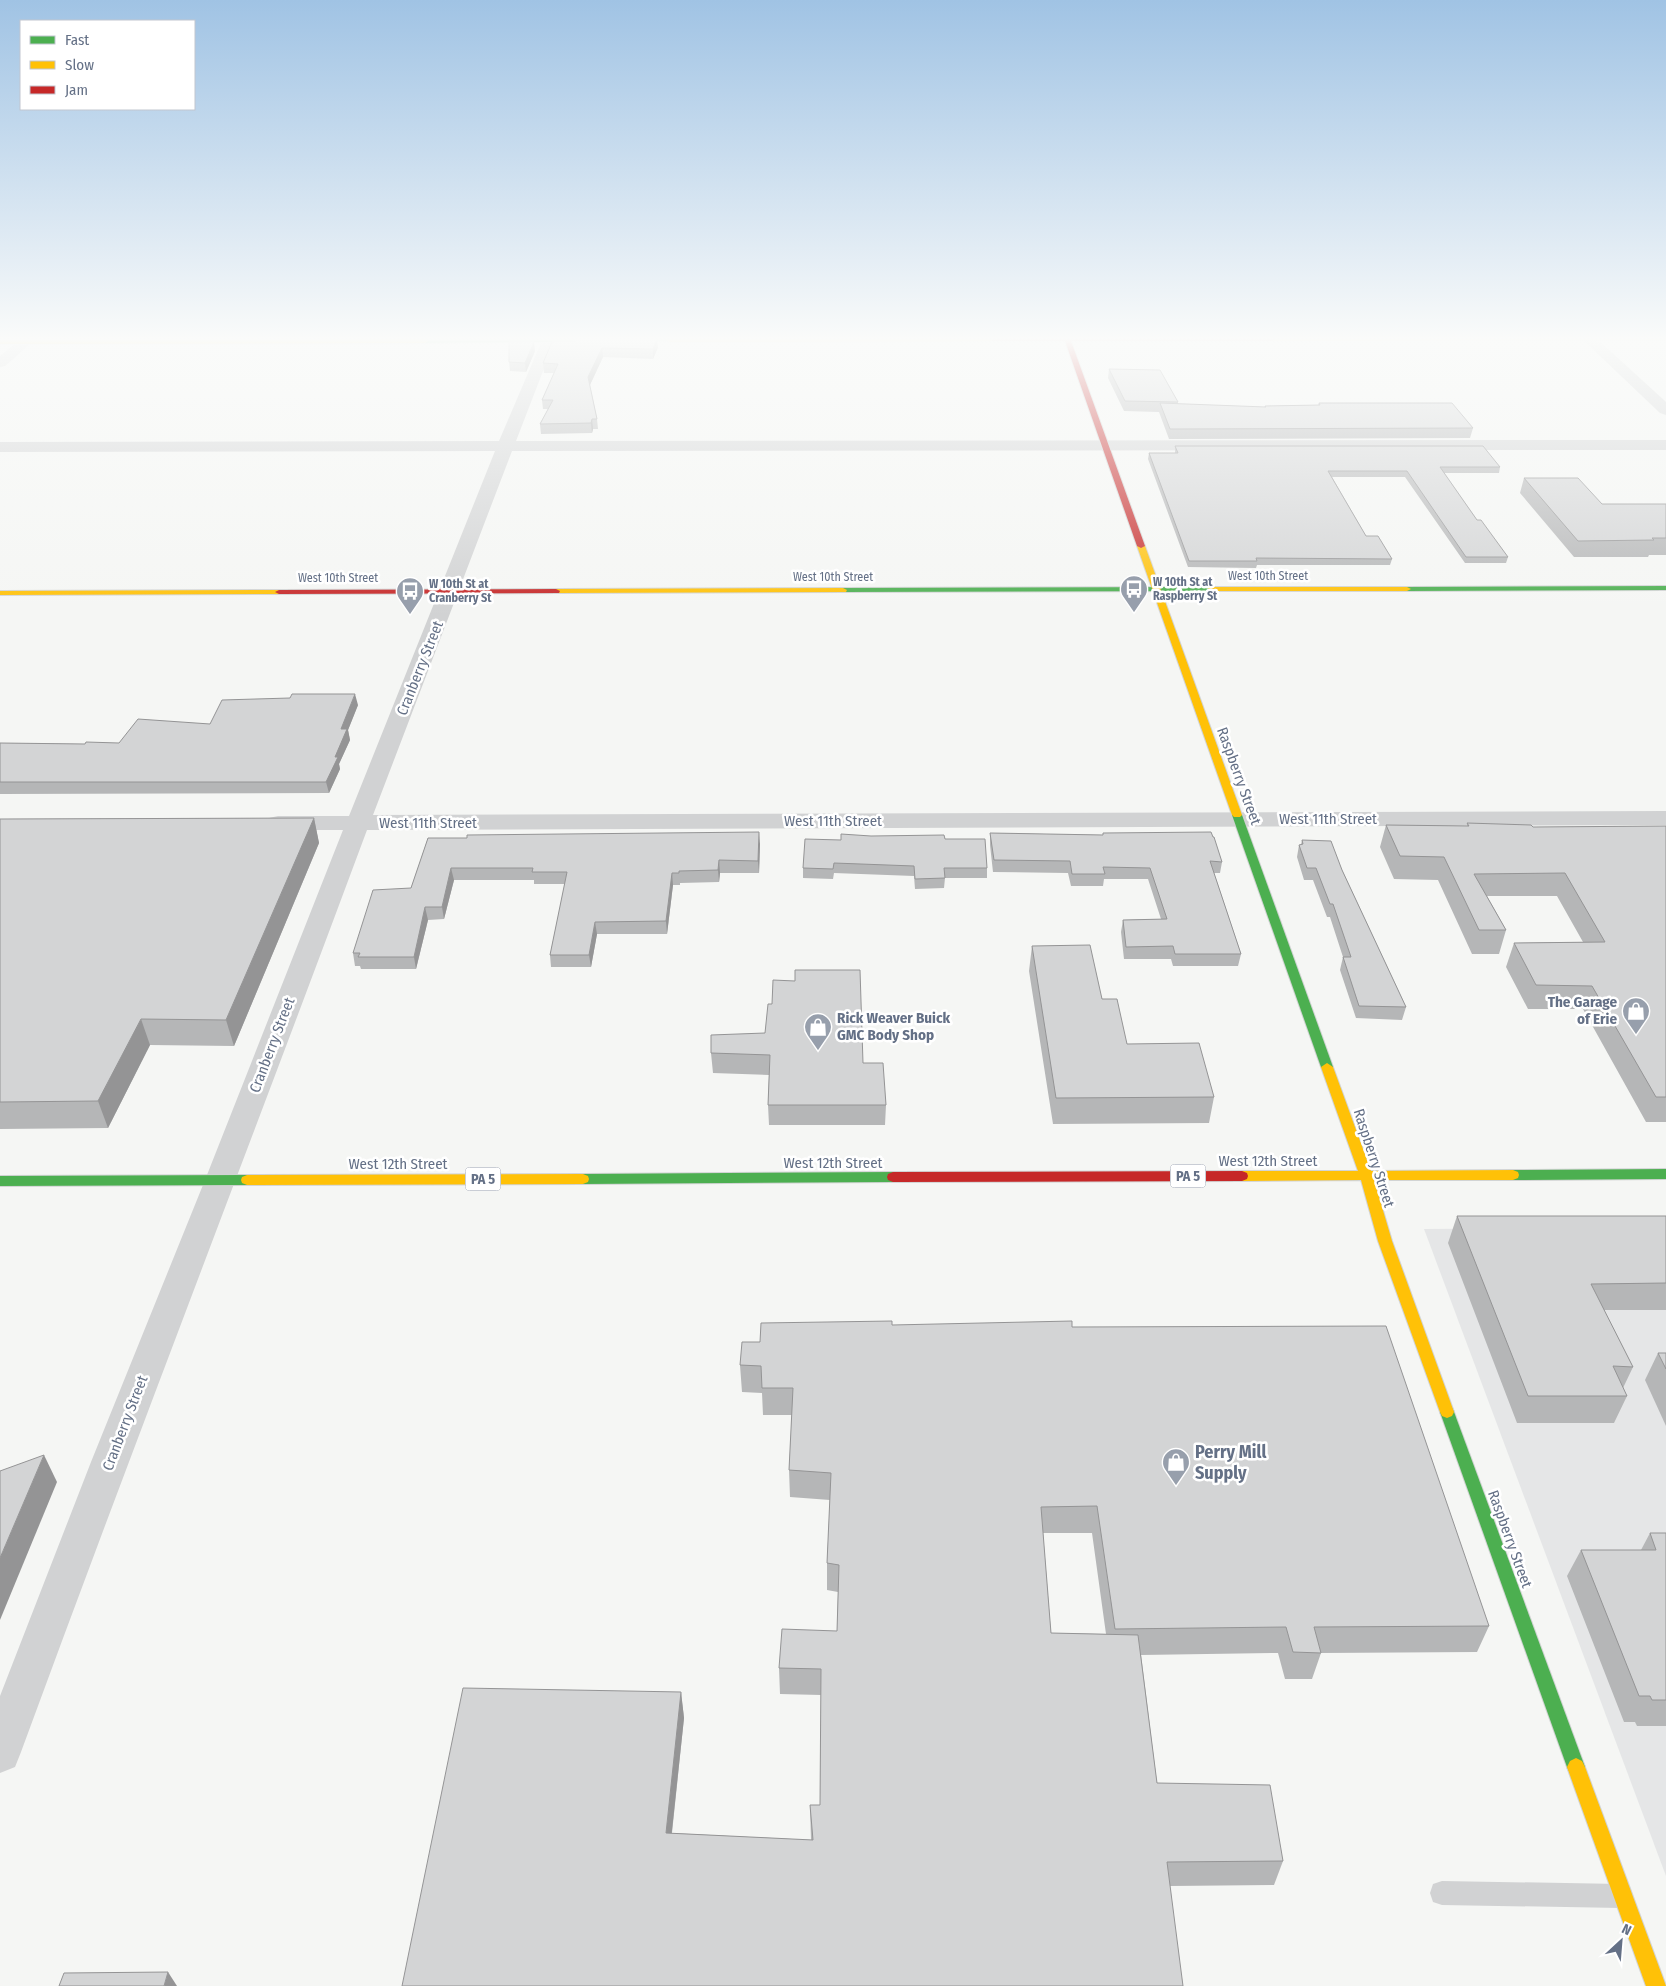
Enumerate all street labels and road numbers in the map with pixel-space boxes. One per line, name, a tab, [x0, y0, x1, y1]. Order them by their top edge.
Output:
street label: West 10th Street	[1228, 569, 1308, 583]
street label: West 10th Street	[793, 570, 873, 584]
street label: West 10th Street	[298, 571, 378, 585]
street label: Cranberry Street	[393, 618, 447, 718]
street label: Raspberry Street	[1213, 725, 1265, 827]
street label: West 11th Street	[1279, 810, 1377, 828]
street label: West 11th Street	[784, 812, 882, 830]
street label: West 11th Street	[379, 814, 477, 832]
street label: Cranberry Street	[246, 995, 298, 1095]
street label: Raspberry Street	[1350, 1106, 1398, 1210]
street label: West 12th Street	[1218, 1152, 1318, 1170]
street label: West 12th Street	[783, 1154, 883, 1172]
street label: West 12th Street	[348, 1155, 448, 1173]
road number: PA 5	[1170, 1164, 1206, 1188]
road number: PA 5	[466, 1168, 500, 1190]
street label: Cranberry Street	[99, 1373, 151, 1473]
street label: Raspberry Street	[1484, 1488, 1536, 1590]

